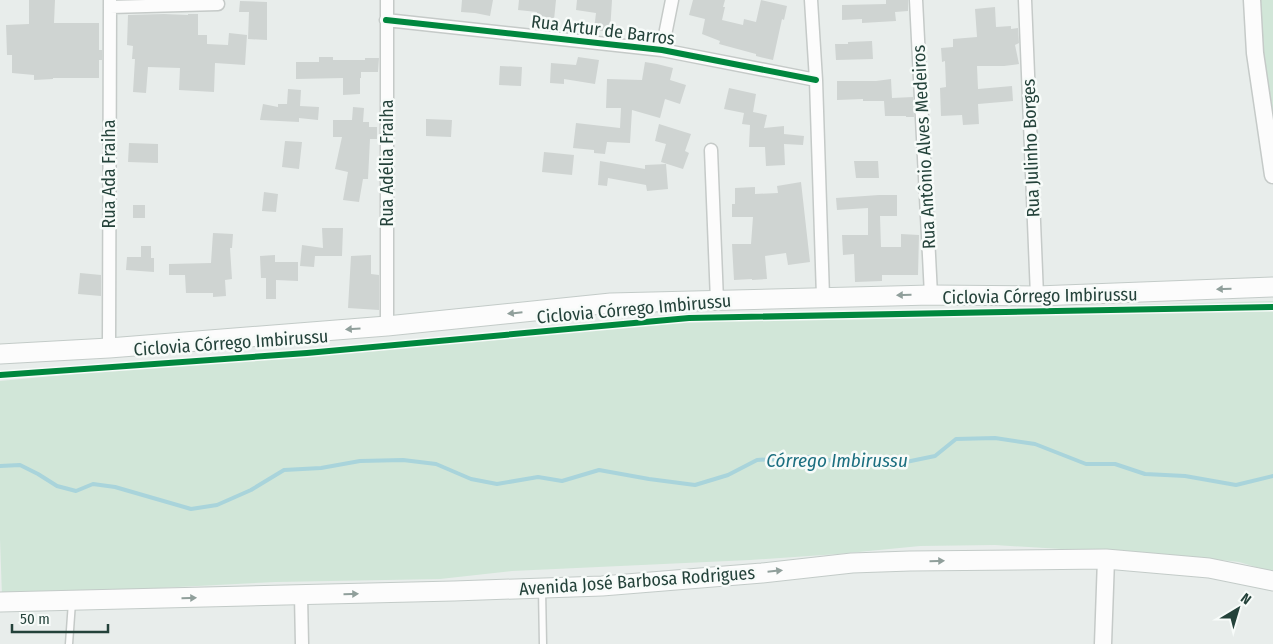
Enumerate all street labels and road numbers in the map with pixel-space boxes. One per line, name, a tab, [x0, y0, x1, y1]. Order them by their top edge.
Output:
street label: Rua Artur de Barros	[530, 10, 676, 50]
street label: Rua Antônio Alves Medeiros	[908, 44, 940, 250]
street label: Rua Julinho Borges	[1018, 78, 1044, 218]
street label: Rua Adélia Fraiha	[376, 99, 398, 227]
street label: Rua Ada Fraiha	[98, 119, 120, 229]
street label: Ciclovia Córrego Imbirussu	[942, 283, 1138, 309]
street label: Ciclovia Córrego Imbirussu	[536, 290, 732, 328]
street label: Ciclovia Córrego Imbirussu	[133, 325, 329, 361]
street label: Avenida José Barbosa Rodrigues	[518, 562, 756, 600]

